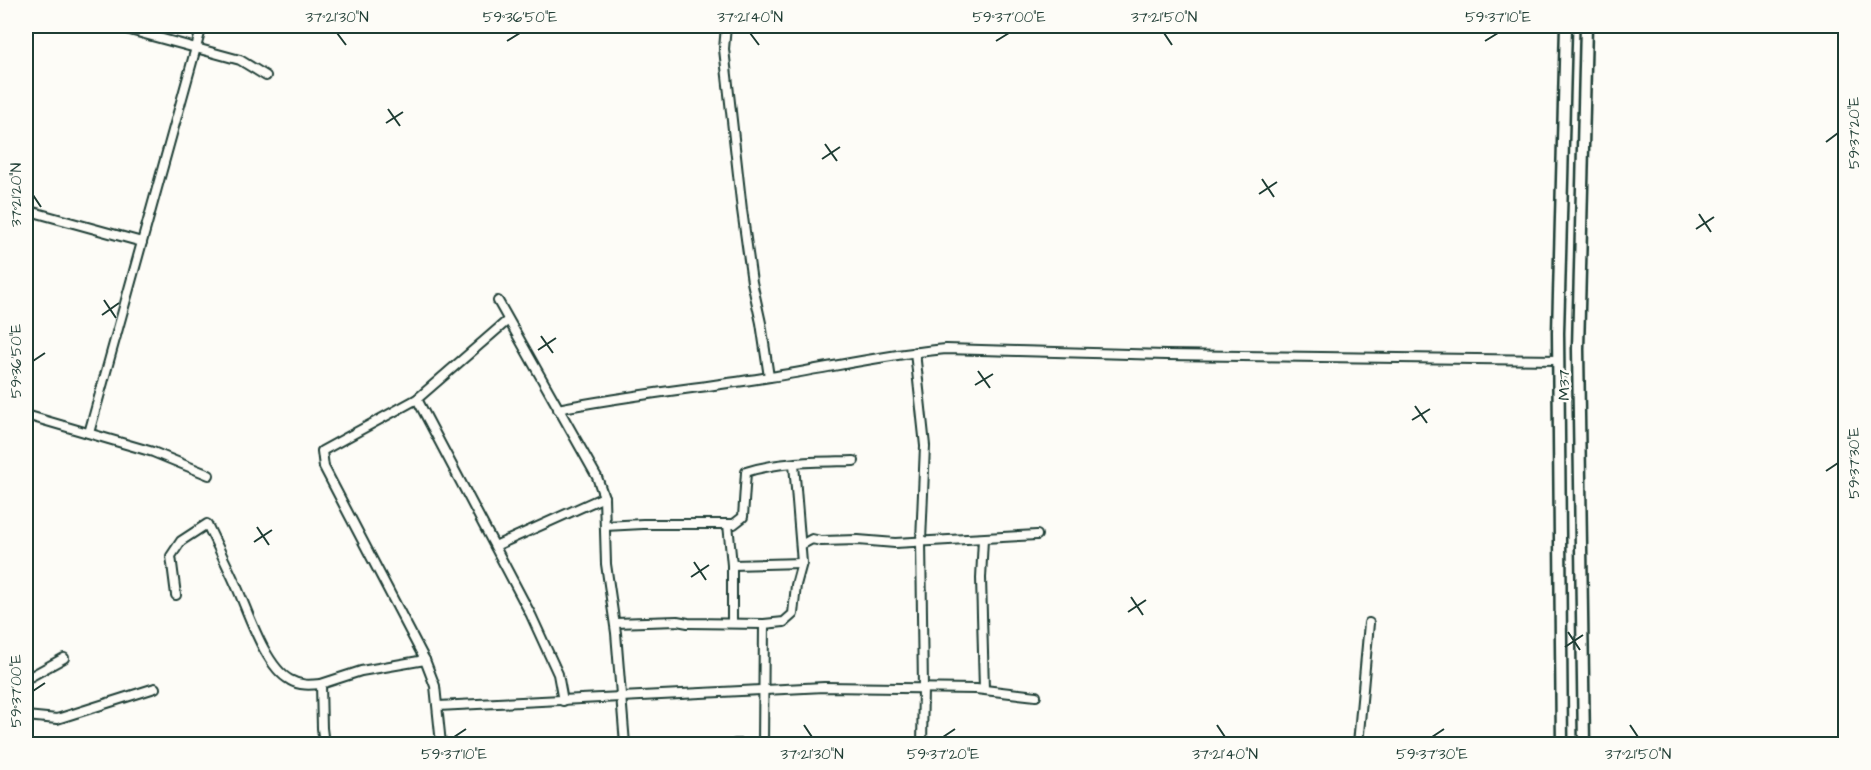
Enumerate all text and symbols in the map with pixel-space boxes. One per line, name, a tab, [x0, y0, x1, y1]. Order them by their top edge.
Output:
text: 37°21'30"N	[305, 7, 369, 28]
text: 59°36'50"E	[483, 7, 557, 28]
text: 37°21'40"N	[717, 7, 783, 28]
text: 59°37'00"E	[972, 7, 1046, 28]
text: 37°21'50"N	[1131, 7, 1197, 28]
text: 59°37'10"E	[1465, 7, 1531, 28]
text: 59°37'20"E	[1844, 97, 1865, 169]
text: 37°21'20"N	[6, 163, 27, 227]
text: 59°36'50"E	[6, 324, 27, 398]
street label: M37	[1553, 369, 1575, 401]
text: 59°37'30"E	[1844, 427, 1865, 499]
text: 59°37'00"E	[6, 654, 27, 728]
text: 59°37'10"E	[421, 744, 487, 765]
text: 37°21'30"N	[780, 744, 844, 765]
text: 59°37'20"E	[907, 744, 979, 765]
text: 37°21'40"N	[1192, 744, 1258, 765]
text: 59°37'30"E	[1396, 744, 1468, 765]
text: 37°21'50"N	[1605, 744, 1671, 765]

